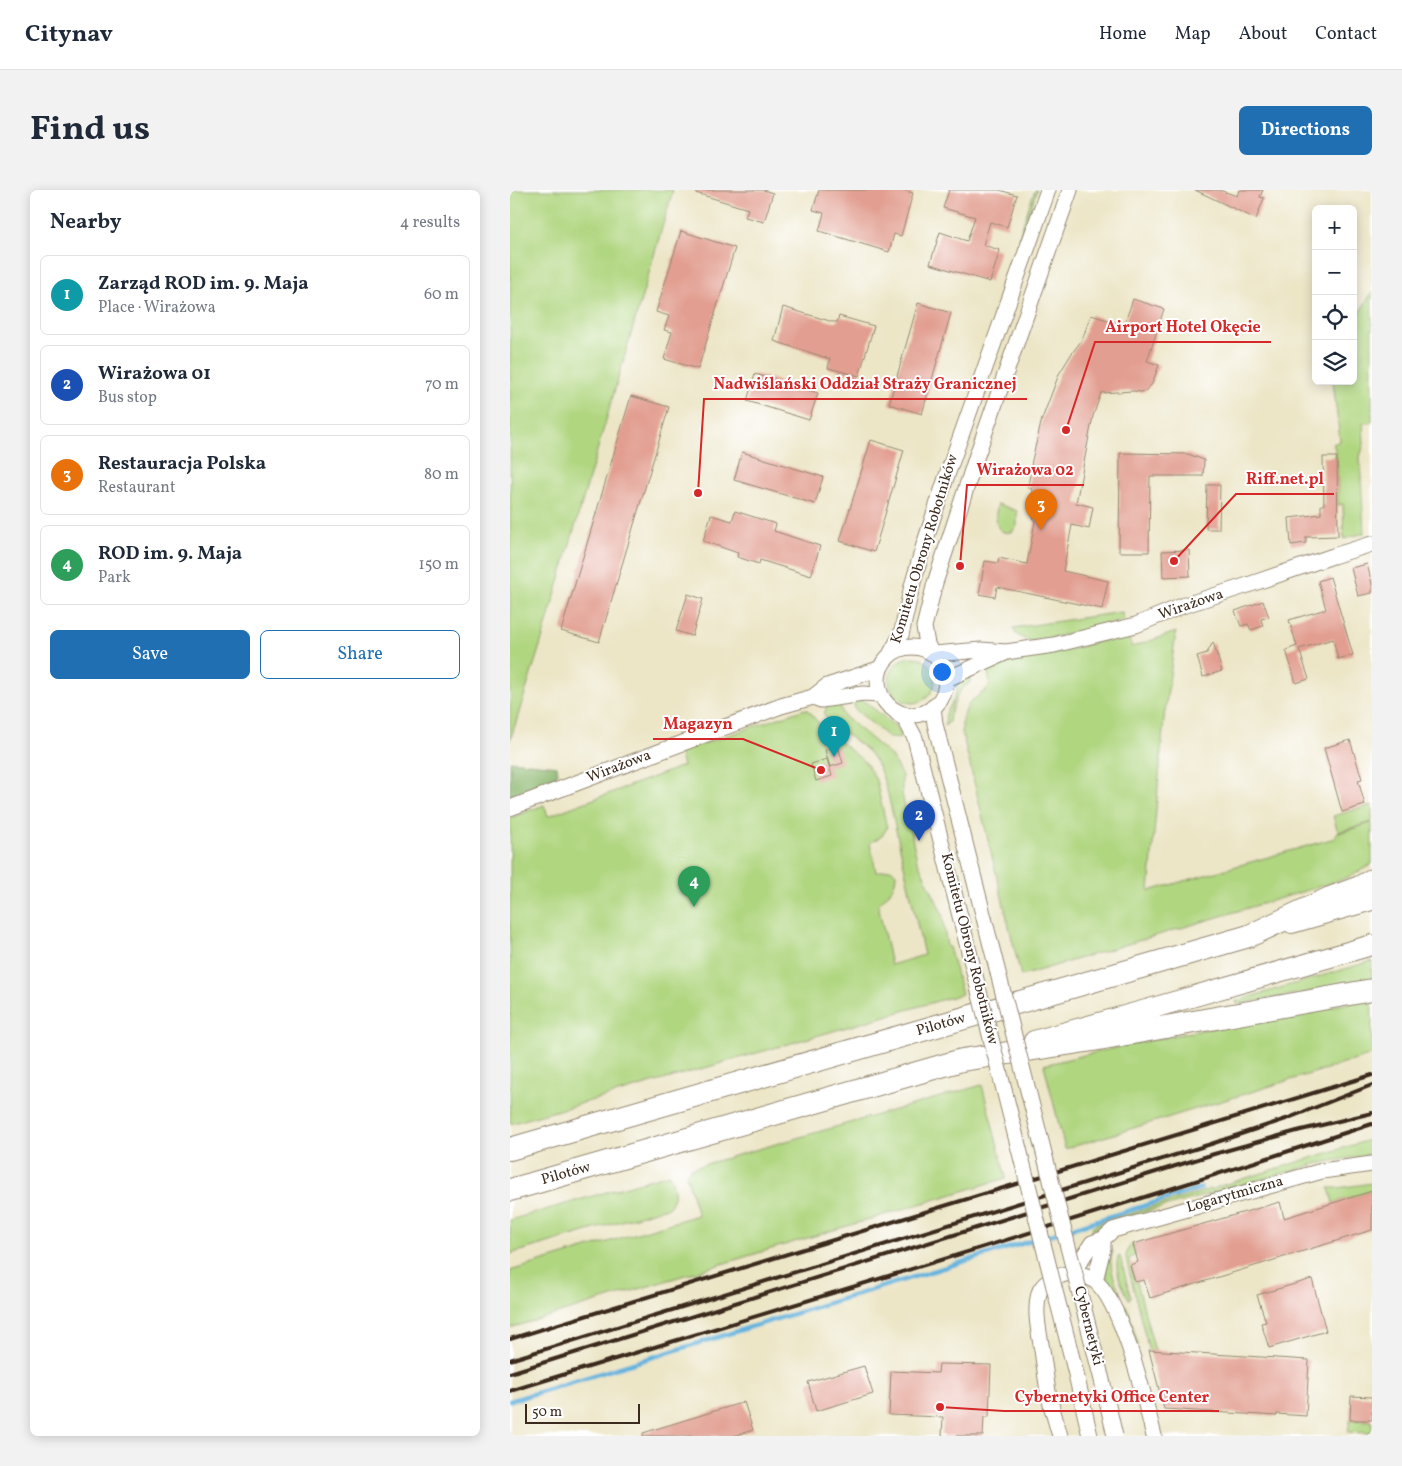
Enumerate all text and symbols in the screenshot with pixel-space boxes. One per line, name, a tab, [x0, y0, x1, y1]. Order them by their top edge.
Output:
text: Citynav	[25, 18, 113, 52]
text: Home	[1099, 22, 1147, 47]
text: Map	[1175, 22, 1211, 47]
text: About	[1239, 22, 1287, 47]
text: Contact	[1315, 22, 1377, 47]
text: Find us	[30, 106, 150, 154]
button: Directions	[1239, 106, 1372, 155]
map controls	[1312, 205, 1357, 385]
button: +	[1312, 205, 1357, 250]
text: Nearby	[50, 208, 121, 237]
text: 4 results	[400, 212, 460, 234]
button: −	[1312, 250, 1357, 295]
text: Zarząd ROD im. 9. Maja	[98, 271, 309, 297]
text: 1	[64, 284, 70, 306]
text: 60 m	[424, 284, 459, 306]
button: locate	[1312, 295, 1357, 340]
text: Place · Wirażowa	[98, 297, 216, 319]
callout: Airport Hotel Okęcie	[1095, 311, 1271, 342]
text: Airport Hotel Okęcie	[1105, 317, 1261, 339]
button: layers	[1312, 340, 1357, 385]
text: Wirażowa 01	[98, 361, 211, 387]
callout: Nadwiślański Oddział Straży Granicznej	[704, 368, 1027, 399]
text: 2	[63, 374, 71, 396]
text: 70 m	[425, 374, 459, 396]
text: Nadwiślański Oddział Straży Granicznej	[713, 374, 1017, 396]
text: Bus stop	[98, 387, 157, 409]
text: Restauracja Polska	[98, 451, 266, 477]
street label: Komitetu Obrony Robotników	[886, 451, 964, 646]
callout: Wirażowa 02	[967, 454, 1084, 485]
text: Wirażowa 02	[977, 460, 1074, 482]
callout: Riff.net.pl	[1236, 463, 1334, 494]
text: 3	[63, 464, 71, 486]
text: 80 m	[424, 464, 459, 486]
text: Riff.net.pl	[1246, 469, 1324, 491]
text: Restaurant	[98, 477, 176, 499]
pin: 3	[1025, 489, 1057, 530]
text: ROD im. 9. Maja	[98, 541, 242, 567]
text: 4	[62, 554, 72, 576]
text: 150 m	[418, 554, 459, 576]
text: Park	[98, 567, 131, 589]
street label: Wirażowa	[1156, 584, 1226, 626]
button: Save	[50, 630, 250, 679]
button: Share	[260, 630, 460, 679]
your location	[929, 659, 955, 685]
callout: Magazyn	[653, 708, 743, 739]
text: Magazyn	[663, 714, 733, 736]
pin: 1	[818, 716, 850, 757]
street label: Wirażowa	[584, 745, 654, 789]
pin: 2	[903, 800, 935, 841]
street label: Komitetu Obrony Robotników	[935, 851, 1003, 1047]
pin: 4	[678, 866, 710, 907]
street label: Pilotów	[914, 1008, 968, 1042]
street label: Pilotów	[539, 1157, 593, 1191]
street label: Logarytmiczna	[1184, 1171, 1286, 1219]
street label: Cybernetyki	[1068, 1284, 1108, 1368]
callout: Cybernetyki Office Center	[1004, 1380, 1219, 1411]
text: Cybernetyki Office Center	[1015, 1387, 1210, 1409]
scale bar	[525, 1401, 640, 1424]
text: 50 m	[532, 1403, 562, 1422]

